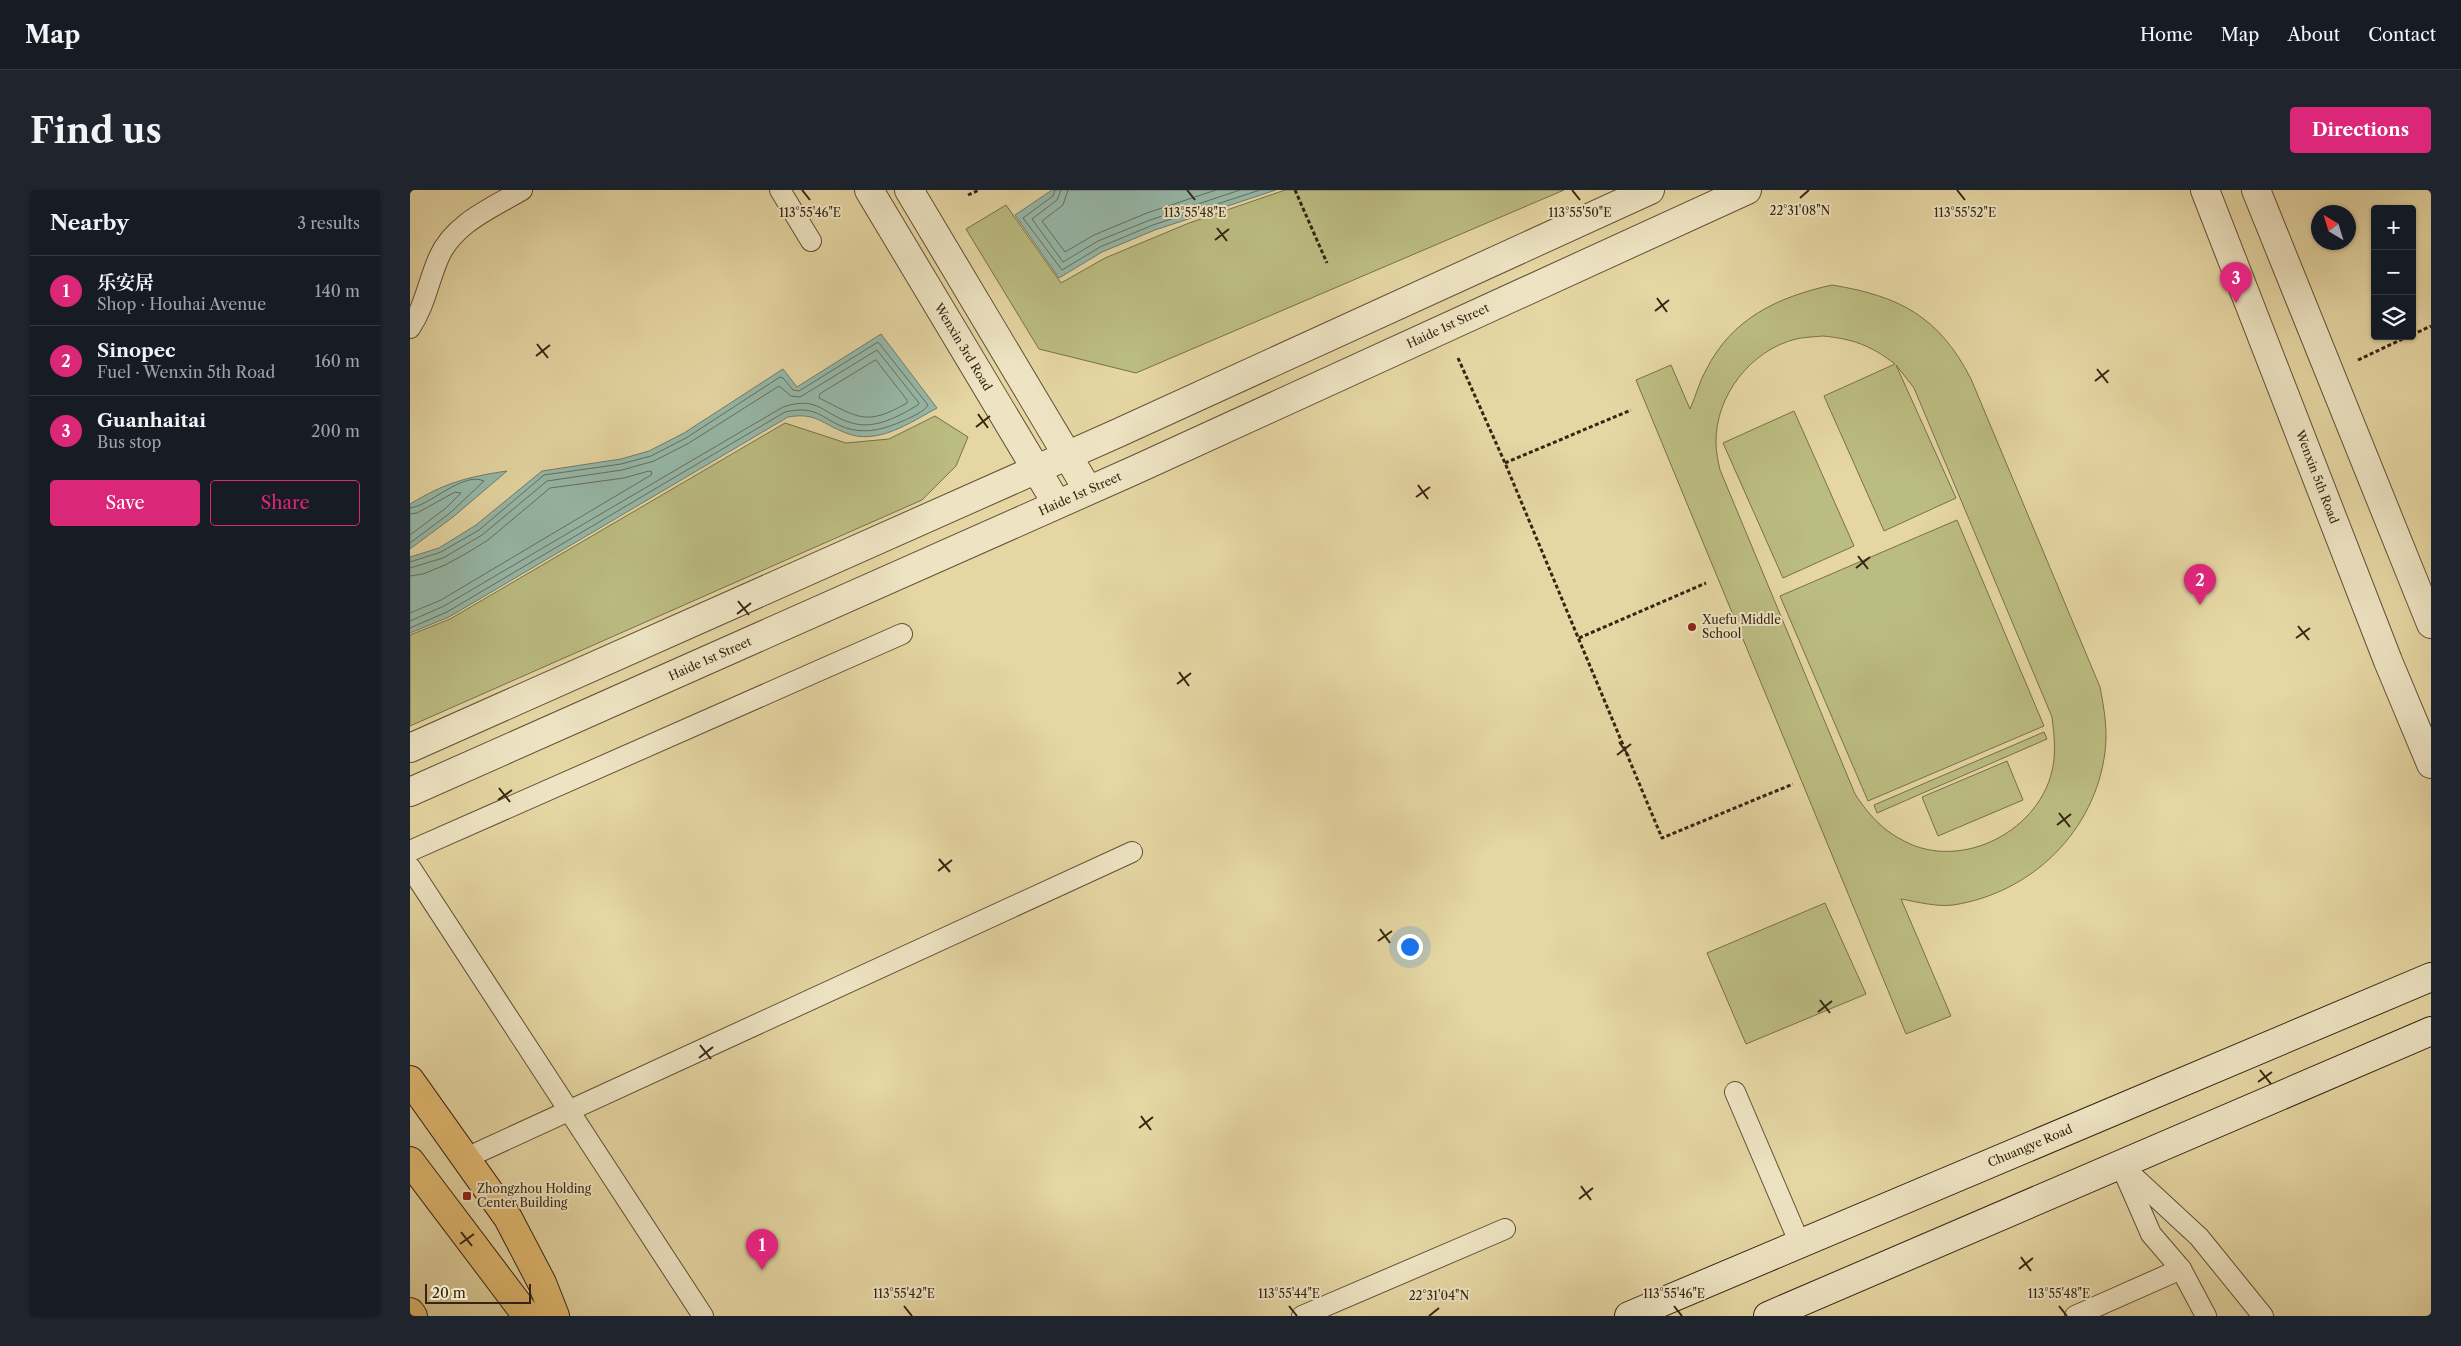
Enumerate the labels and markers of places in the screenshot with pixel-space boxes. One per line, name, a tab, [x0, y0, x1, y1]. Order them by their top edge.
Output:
pin: 3	[2220, 262, 2252, 303]
pin: 2	[2184, 564, 2216, 605]
place label: Xuefu Middle School	[1701, 612, 1781, 641]
marker: Xuefu Middle School	[1686, 621, 1698, 633]
place label: Zhongzhou Holding Center Building	[477, 1181, 592, 1210]
marker: Zhongzhou Holding Center Building	[461, 1190, 473, 1202]
pin: 1	[746, 1229, 778, 1270]

